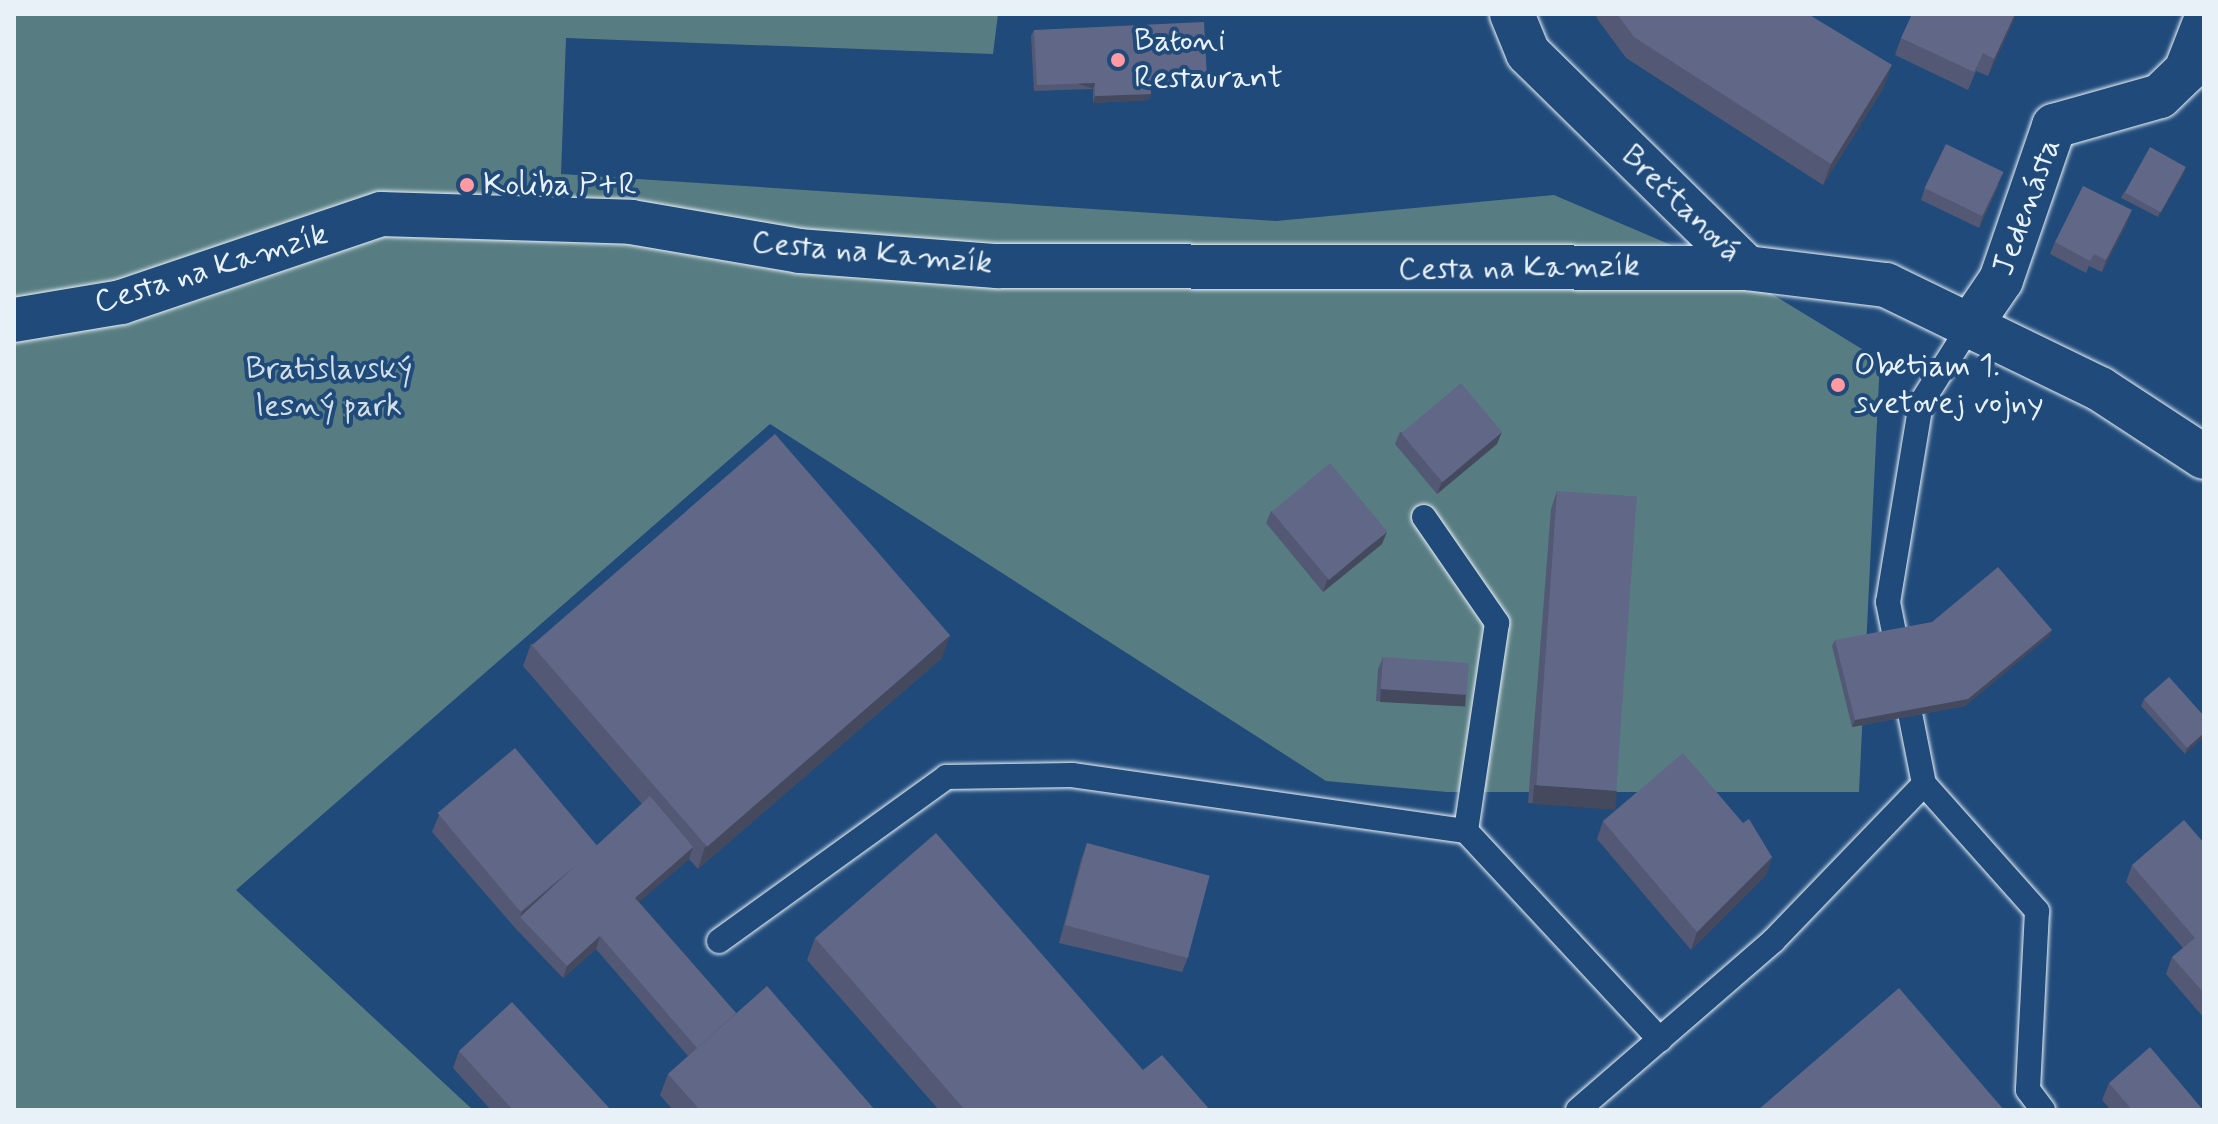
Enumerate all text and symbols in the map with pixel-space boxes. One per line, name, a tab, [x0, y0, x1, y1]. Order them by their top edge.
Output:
place label: Batoni Restaurant	[1134, 23, 1283, 98]
marker: Batoni Restaurant	[1109, 51, 1127, 69]
street label: Jedenásta	[1984, 133, 2070, 281]
street label: Brečtanová	[1613, 137, 1749, 271]
place label: Koliba P+R	[483, 166, 638, 204]
marker: Koliba P+R	[458, 176, 476, 194]
street label: Cesta na Kamzík	[92, 216, 330, 322]
street label: Cesta na Kamzík	[752, 224, 992, 282]
street label: Cesta na Kamzík	[1400, 247, 1638, 289]
place label: Obetiam 1. svetovej vojny	[1854, 348, 2055, 423]
park label: Bratislavský lesný park	[246, 351, 412, 426]
marker: Obetiam 1. svetovej vojny	[1829, 376, 1847, 394]

